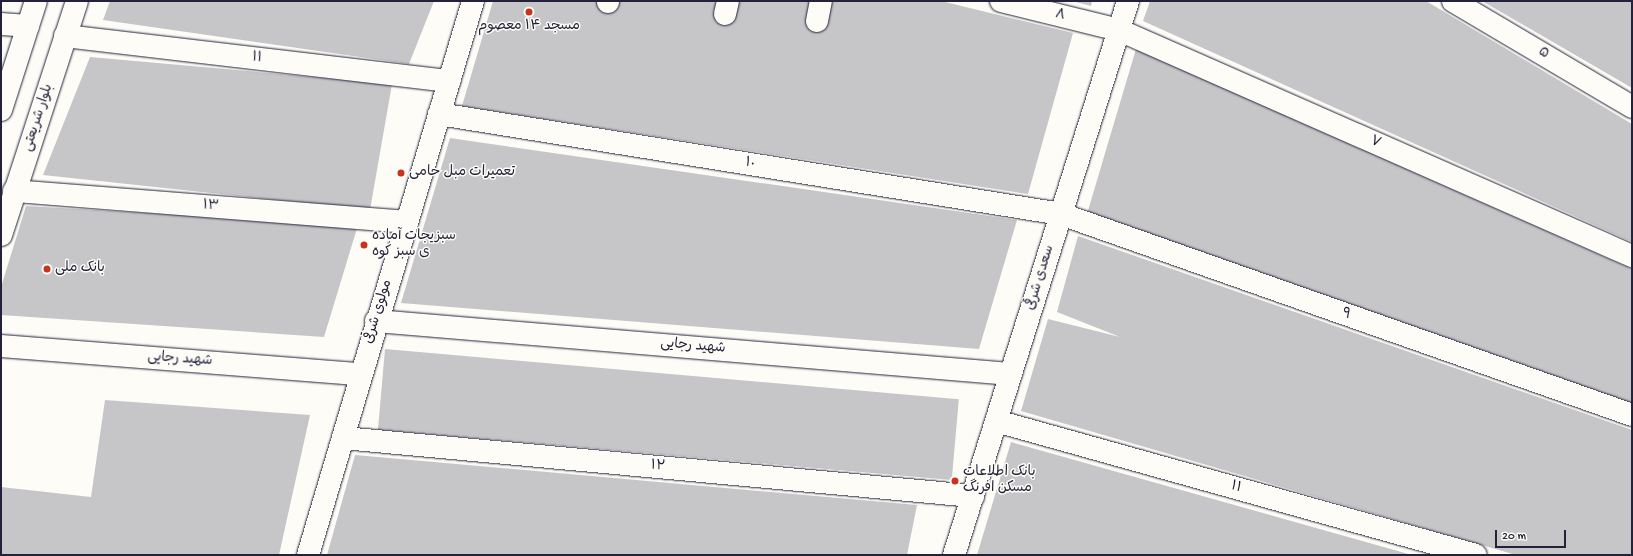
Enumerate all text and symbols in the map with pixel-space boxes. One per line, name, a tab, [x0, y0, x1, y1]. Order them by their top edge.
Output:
marker: مسجد ۱۴ معصوم	[524, 7, 534, 17]
street label: ۸	[1053, 7, 1067, 25]
place label: مسجد ۱۴ معصوم	[478, 19, 580, 35]
street label: ۵	[1535, 44, 1551, 64]
street label: ۱۱	[251, 50, 263, 68]
street label: بلوار شریعتی	[20, 82, 58, 154]
street label: ۷	[1367, 133, 1383, 153]
street label: ۱۰	[744, 155, 756, 173]
place label: تعمیرات مبل حامی	[409, 165, 515, 181]
marker: تعمیرات مبل حامی	[396, 168, 406, 178]
street label: ۱۳	[202, 198, 220, 216]
place label: سبزیجات آماده ی سبز کوه	[372, 229, 456, 262]
marker: سبزیجات آماده ی سبز کوه	[359, 240, 369, 250]
street label: سعدی شرقی	[1023, 243, 1059, 313]
place label: بانک ملی	[55, 261, 105, 277]
marker: بانک ملی	[42, 264, 52, 274]
street label: مولوی شرقی	[361, 278, 397, 346]
street label: ۹	[1339, 306, 1353, 324]
street label: شهید رجایی	[660, 336, 726, 358]
street label: شهید رجایی	[147, 349, 213, 371]
street label: ۱۲	[650, 458, 666, 476]
place label: بانک اطلاعات مسکن افرنگ	[963, 465, 1035, 498]
marker: بانک اطلاعات مسکن افرنگ	[950, 476, 960, 486]
street label: ۱۱	[1229, 479, 1243, 497]
scale bar	[1497, 522, 1568, 548]
text: 20 m	[1502, 530, 1526, 544]

